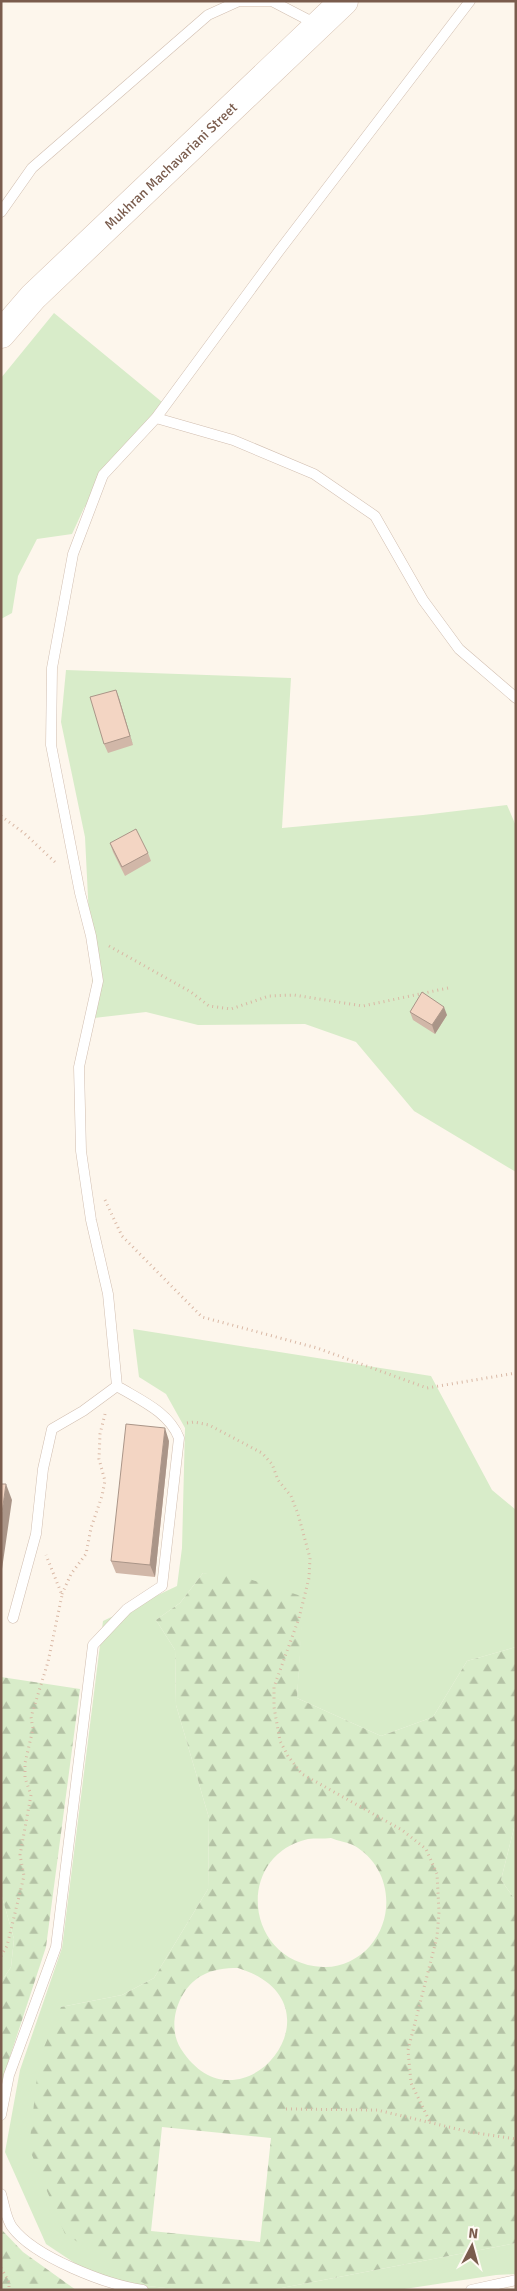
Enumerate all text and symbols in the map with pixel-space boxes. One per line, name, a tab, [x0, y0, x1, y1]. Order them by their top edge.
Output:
street label: Mukhran Machavariani Street	[101, 99, 241, 233]
north arrow	[447, 2221, 497, 2271]
text: N	[468, 2225, 479, 2243]

